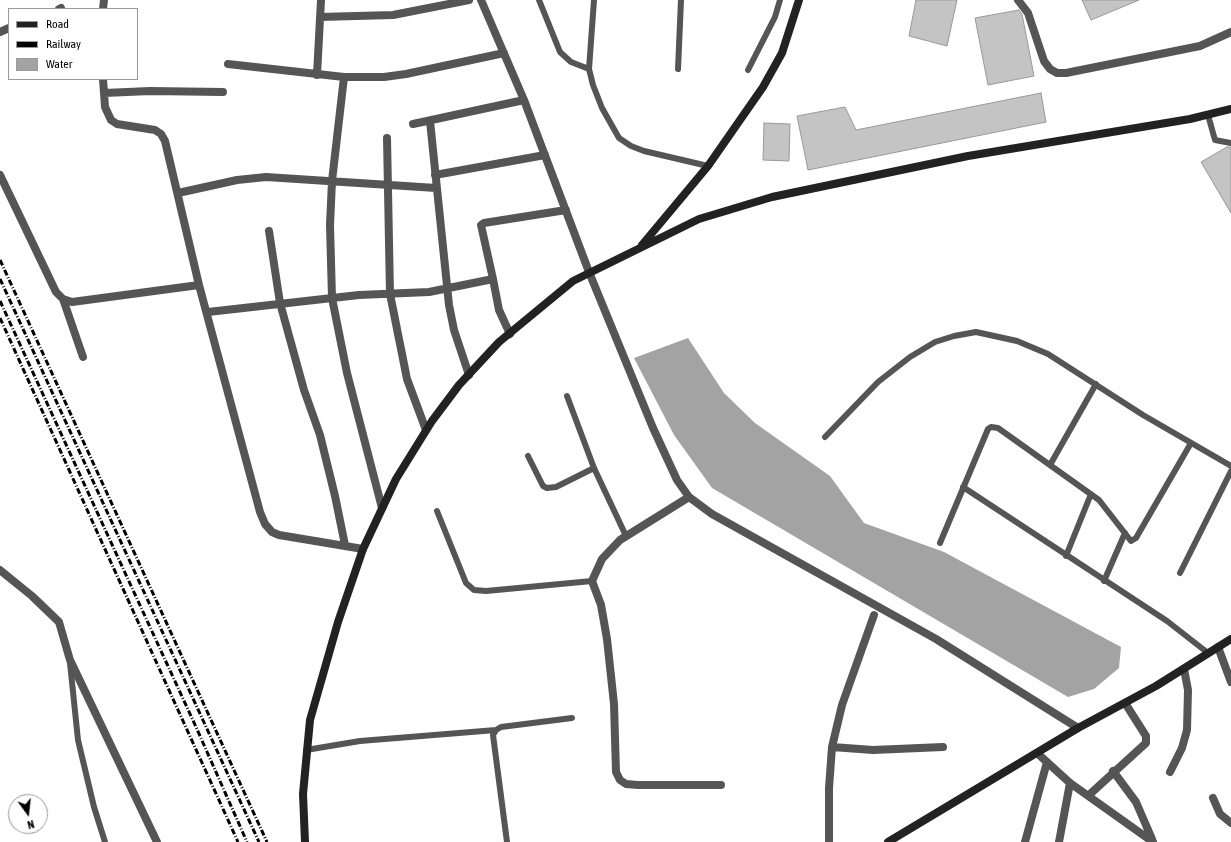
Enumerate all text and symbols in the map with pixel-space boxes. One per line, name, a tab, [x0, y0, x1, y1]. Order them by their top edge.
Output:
legend	[8, 8, 138, 80]
text: Road	[46, 17, 69, 31]
text: Railway	[46, 37, 81, 51]
text: Water	[46, 57, 72, 71]
north arrow	[8, 794, 48, 834]
text: N	[26, 818, 36, 831]

